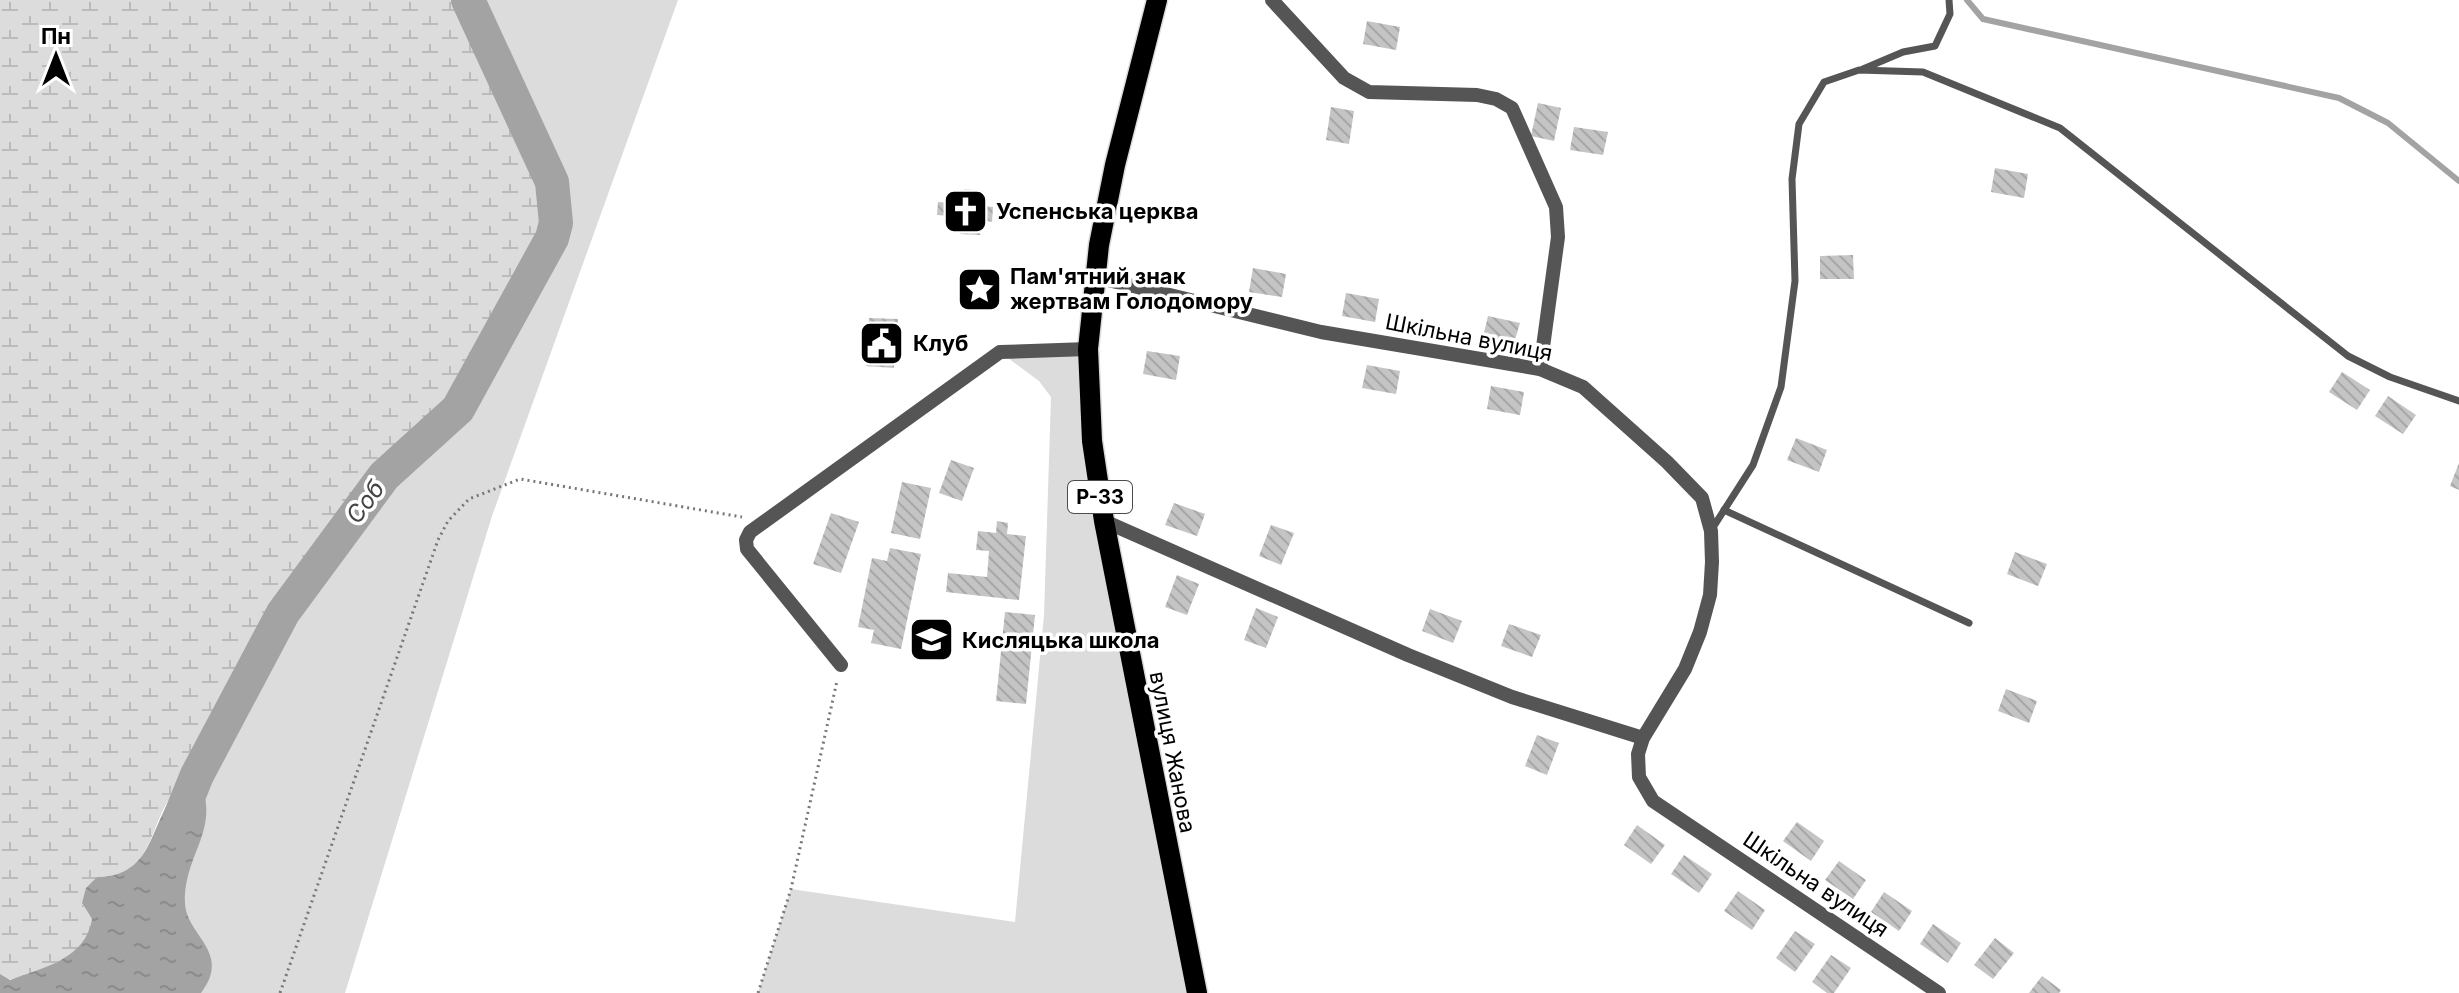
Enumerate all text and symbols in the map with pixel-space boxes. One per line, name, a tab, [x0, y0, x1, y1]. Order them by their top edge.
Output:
north arrow	[16, 16, 96, 96]
text: Пн	[41, 23, 71, 49]
church icon: Успенська церква	[941, 187, 989, 235]
place label: Успенська церква	[996, 198, 1199, 224]
place label: Пам'ятний знак жертвам Голодомору	[1010, 263, 1253, 314]
place icon: Пам'ятний знак жертвам Голодомору	[955, 265, 1003, 313]
street label: Шкільна вулиця	[1383, 308, 1555, 366]
public building icon: Клуб	[858, 319, 906, 367]
place label: Клуб	[913, 330, 968, 356]
water label: Соб	[340, 474, 391, 529]
road number: Р-33	[1068, 481, 1132, 513]
school or university icon: Кисляцька школа	[907, 616, 955, 664]
place label: Кисляцька школа	[962, 627, 1159, 653]
street label: вулиця Жанова	[1145, 669, 1201, 835]
street label: Шкільна вулиця	[1738, 826, 1894, 942]

